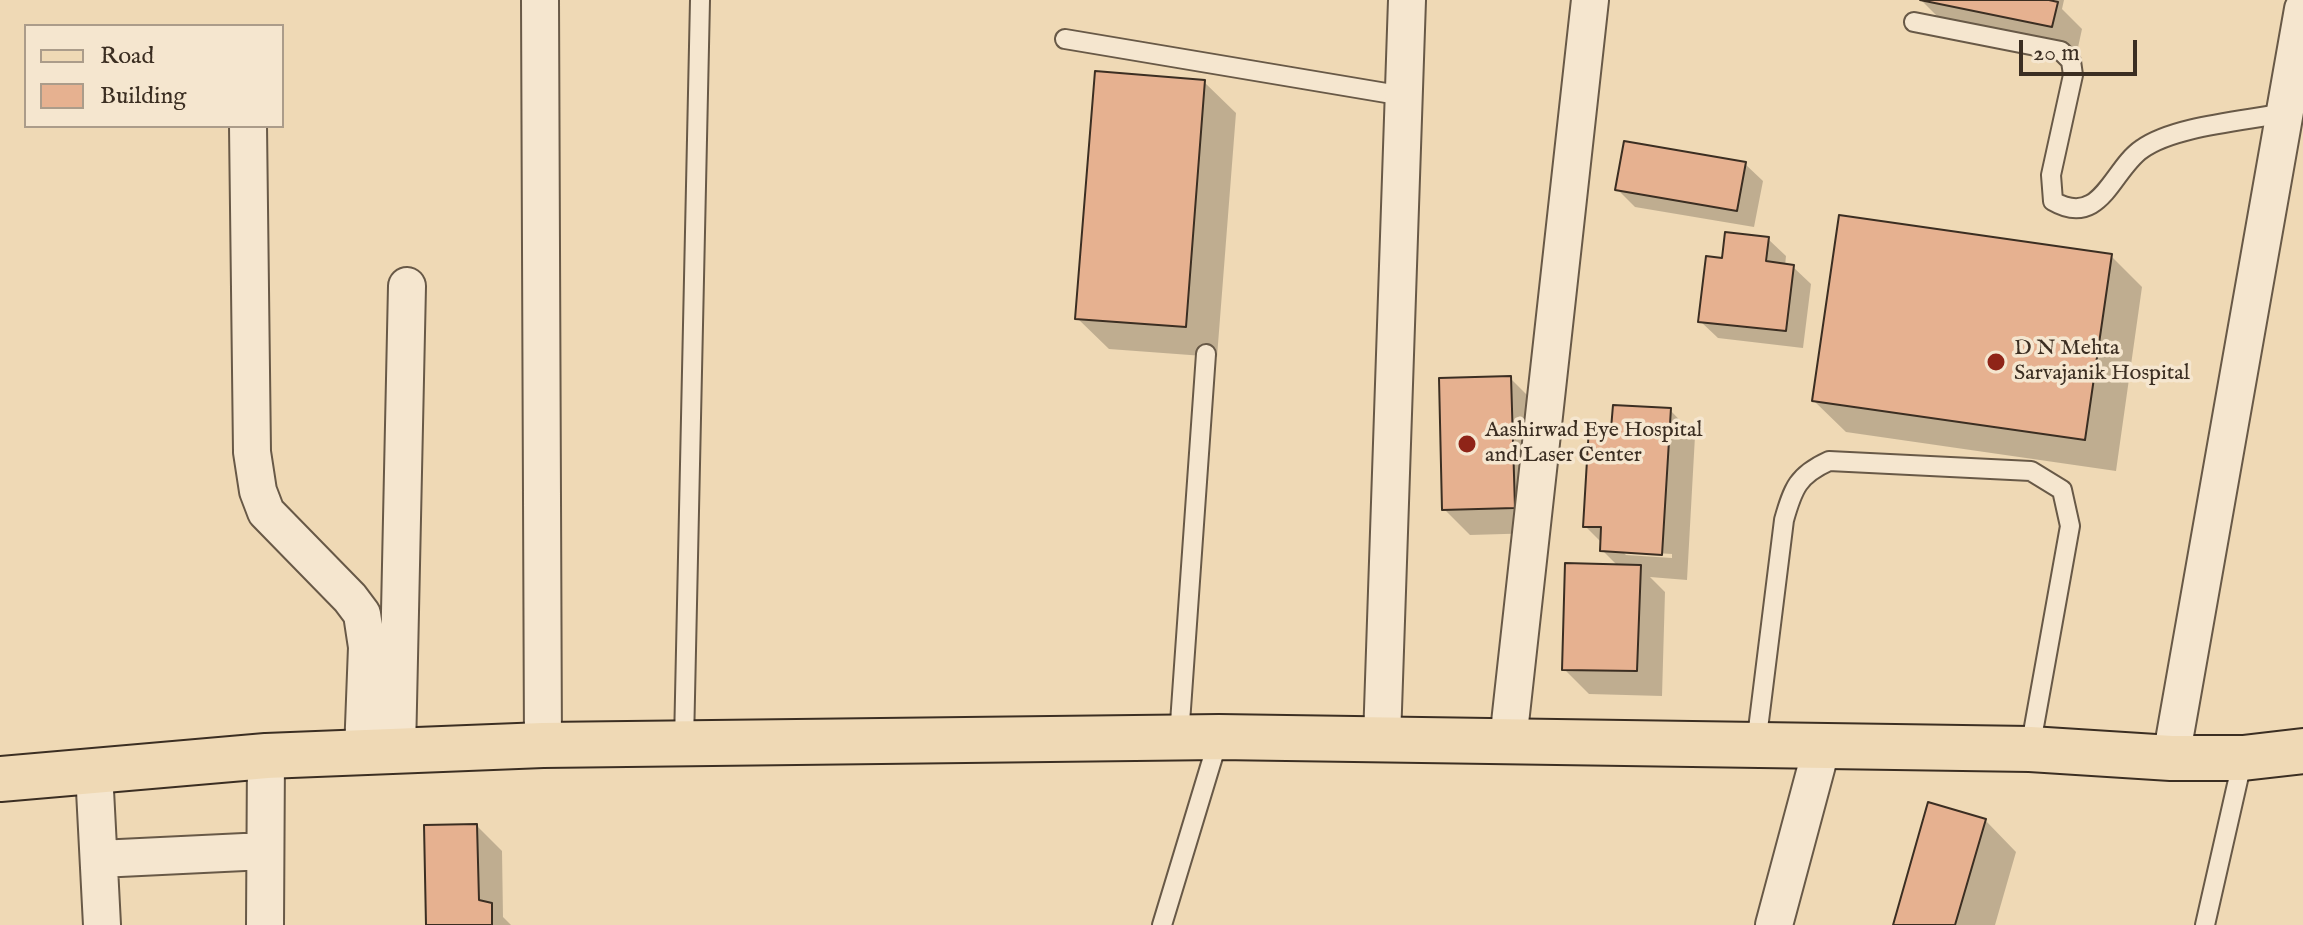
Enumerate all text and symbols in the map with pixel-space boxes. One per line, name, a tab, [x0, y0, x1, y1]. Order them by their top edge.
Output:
legend	[24, 24, 284, 128]
scale bar	[2023, 24, 2141, 74]
text: 20 m	[2033, 38, 2080, 69]
text: Road	[100, 41, 154, 72]
text: Building	[100, 81, 186, 112]
place label: D N Mehta Sarvajanik Hospital	[2014, 336, 2190, 388]
marker: D N Mehta Sarvajanik Hospital	[1985, 351, 2007, 373]
place label: Aashirwad Eye Hospital and Laser Center	[1485, 418, 1703, 470]
marker: Aashirwad Eye Hospital and Laser Center	[1456, 433, 1478, 455]

